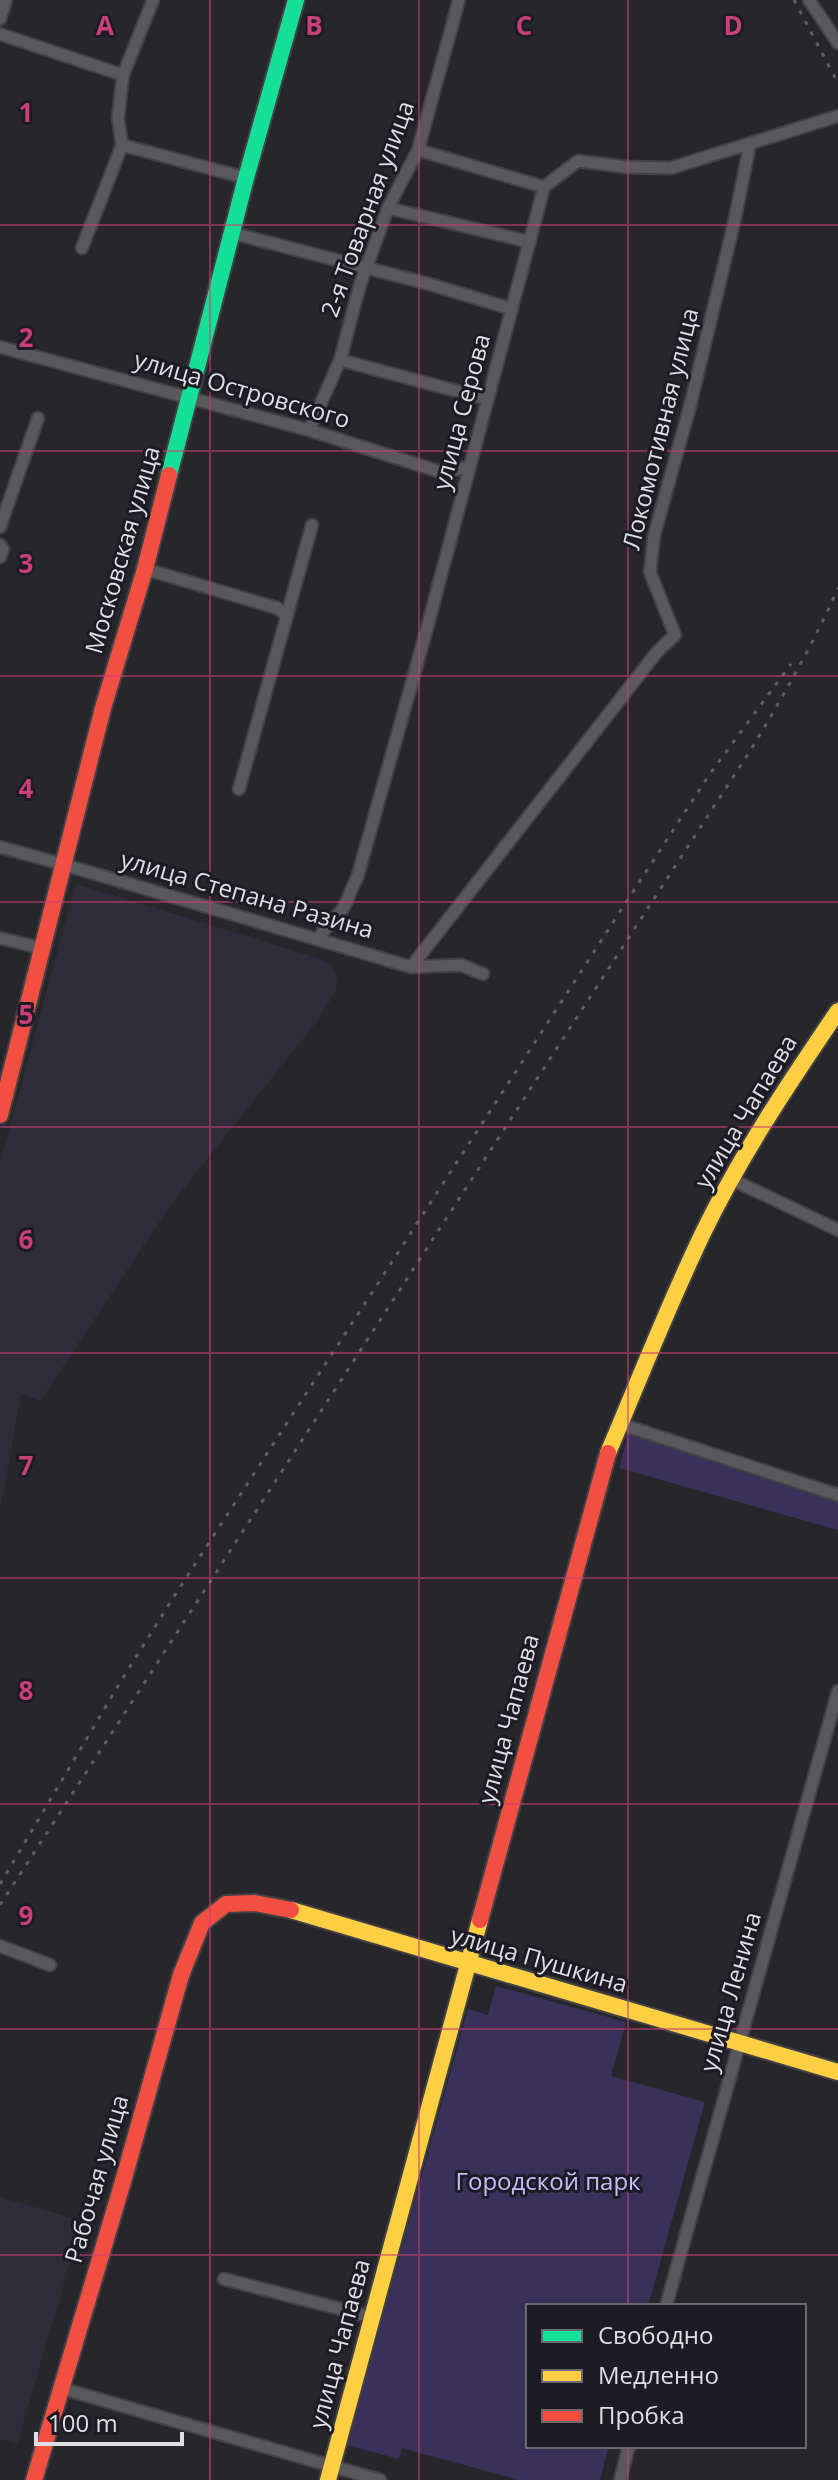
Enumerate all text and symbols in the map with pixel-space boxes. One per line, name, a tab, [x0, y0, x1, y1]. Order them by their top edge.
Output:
text: A	[96, 7, 114, 43]
text: B	[305, 7, 323, 43]
text: C	[516, 7, 532, 43]
text: D	[723, 7, 743, 43]
text: 1	[19, 94, 33, 130]
street label: 2-я Товарная улица	[312, 96, 421, 321]
street label: Локомотивная улица	[614, 304, 706, 553]
text: 2	[19, 319, 34, 355]
street label: улица Серова	[424, 330, 497, 493]
street label: улица Островского	[131, 342, 354, 435]
street label: Московская улица	[76, 442, 167, 657]
text: 3	[19, 545, 33, 581]
text: 4	[19, 770, 34, 806]
street label: улица Степана Разина	[117, 842, 378, 945]
text: 5	[19, 996, 33, 1032]
street label: улица Чапаева	[686, 1028, 804, 1194]
text: 6	[19, 1221, 34, 1257]
text: 7	[19, 1447, 34, 1483]
street label: улица Чапаева	[469, 1630, 546, 1807]
text: 8	[19, 1672, 33, 1708]
text: 9	[19, 1897, 33, 1933]
street label: улица Ленина	[691, 1908, 768, 2075]
street label: улица Пушкина	[447, 1918, 632, 2000]
street label: Рабочая улица	[56, 2091, 135, 2266]
park label: Городской парк	[456, 2164, 641, 2197]
street label: улица Чапаева	[300, 2255, 377, 2432]
legend	[526, 2304, 806, 2448]
text: Свободно	[598, 2318, 713, 2351]
text: Медленно	[598, 2358, 719, 2391]
scale bar	[36, 2396, 182, 2446]
text: Пробка	[598, 2398, 685, 2431]
text: 100 m	[48, 2406, 118, 2439]

